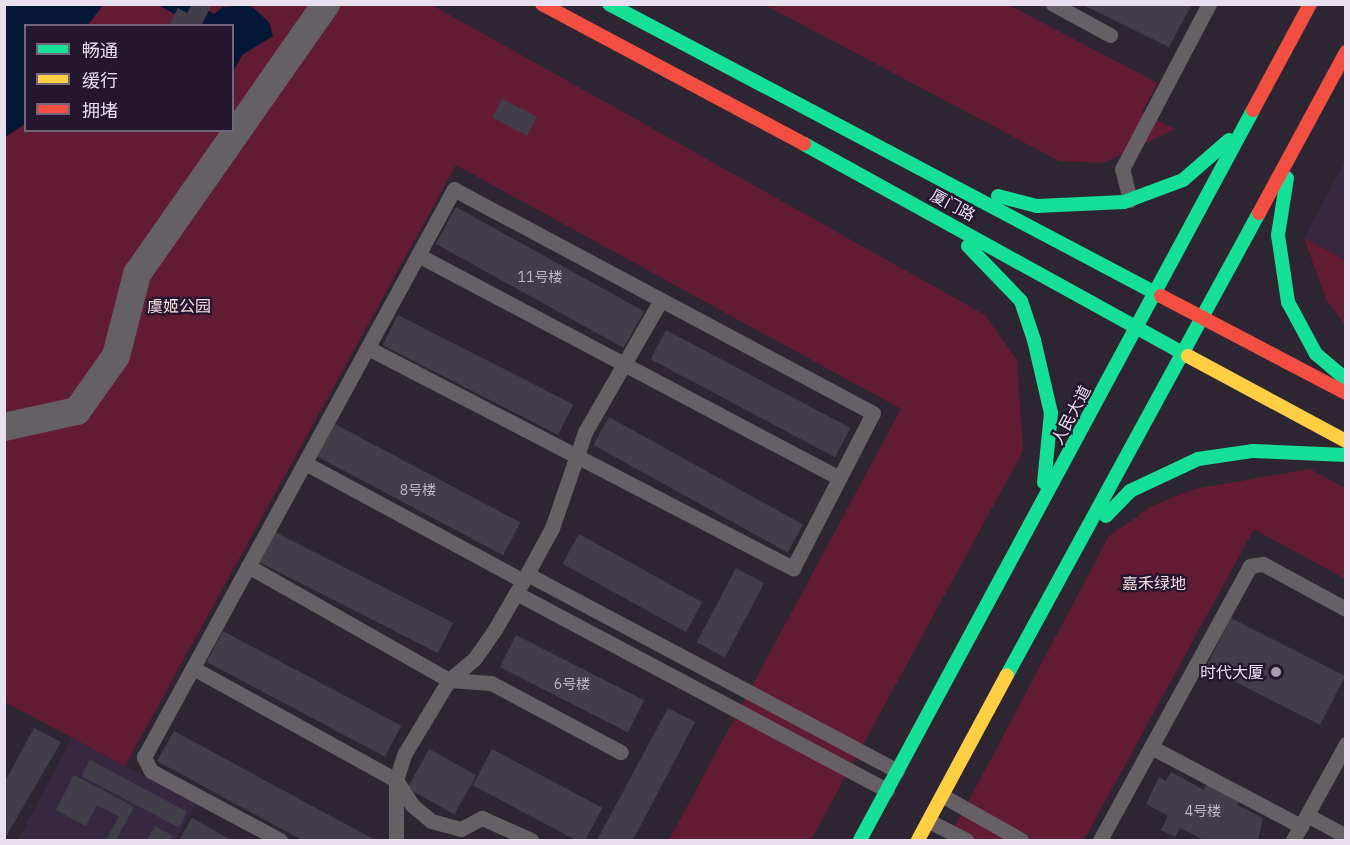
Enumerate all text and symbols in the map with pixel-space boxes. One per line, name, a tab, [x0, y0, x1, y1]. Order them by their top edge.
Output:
legend	[24, 24, 234, 132]
text: 畅通	[82, 39, 118, 62]
text: 缓行	[82, 69, 118, 92]
text: 拥堵	[82, 99, 118, 122]
street label: 厦门路	[927, 185, 979, 225]
house number: 11号楼	[518, 269, 562, 285]
park label: 虞姬公园	[147, 296, 211, 316]
street label: 人民大道	[1048, 382, 1094, 448]
house number: 8号楼	[400, 482, 436, 498]
park label: 嘉禾绿地	[1122, 573, 1186, 593]
place label: 时代大厦	[1200, 662, 1264, 682]
marker: 时代大厦	[1269, 665, 1283, 679]
house number: 6号楼	[554, 676, 590, 692]
house number: 4号楼	[1185, 803, 1221, 819]

